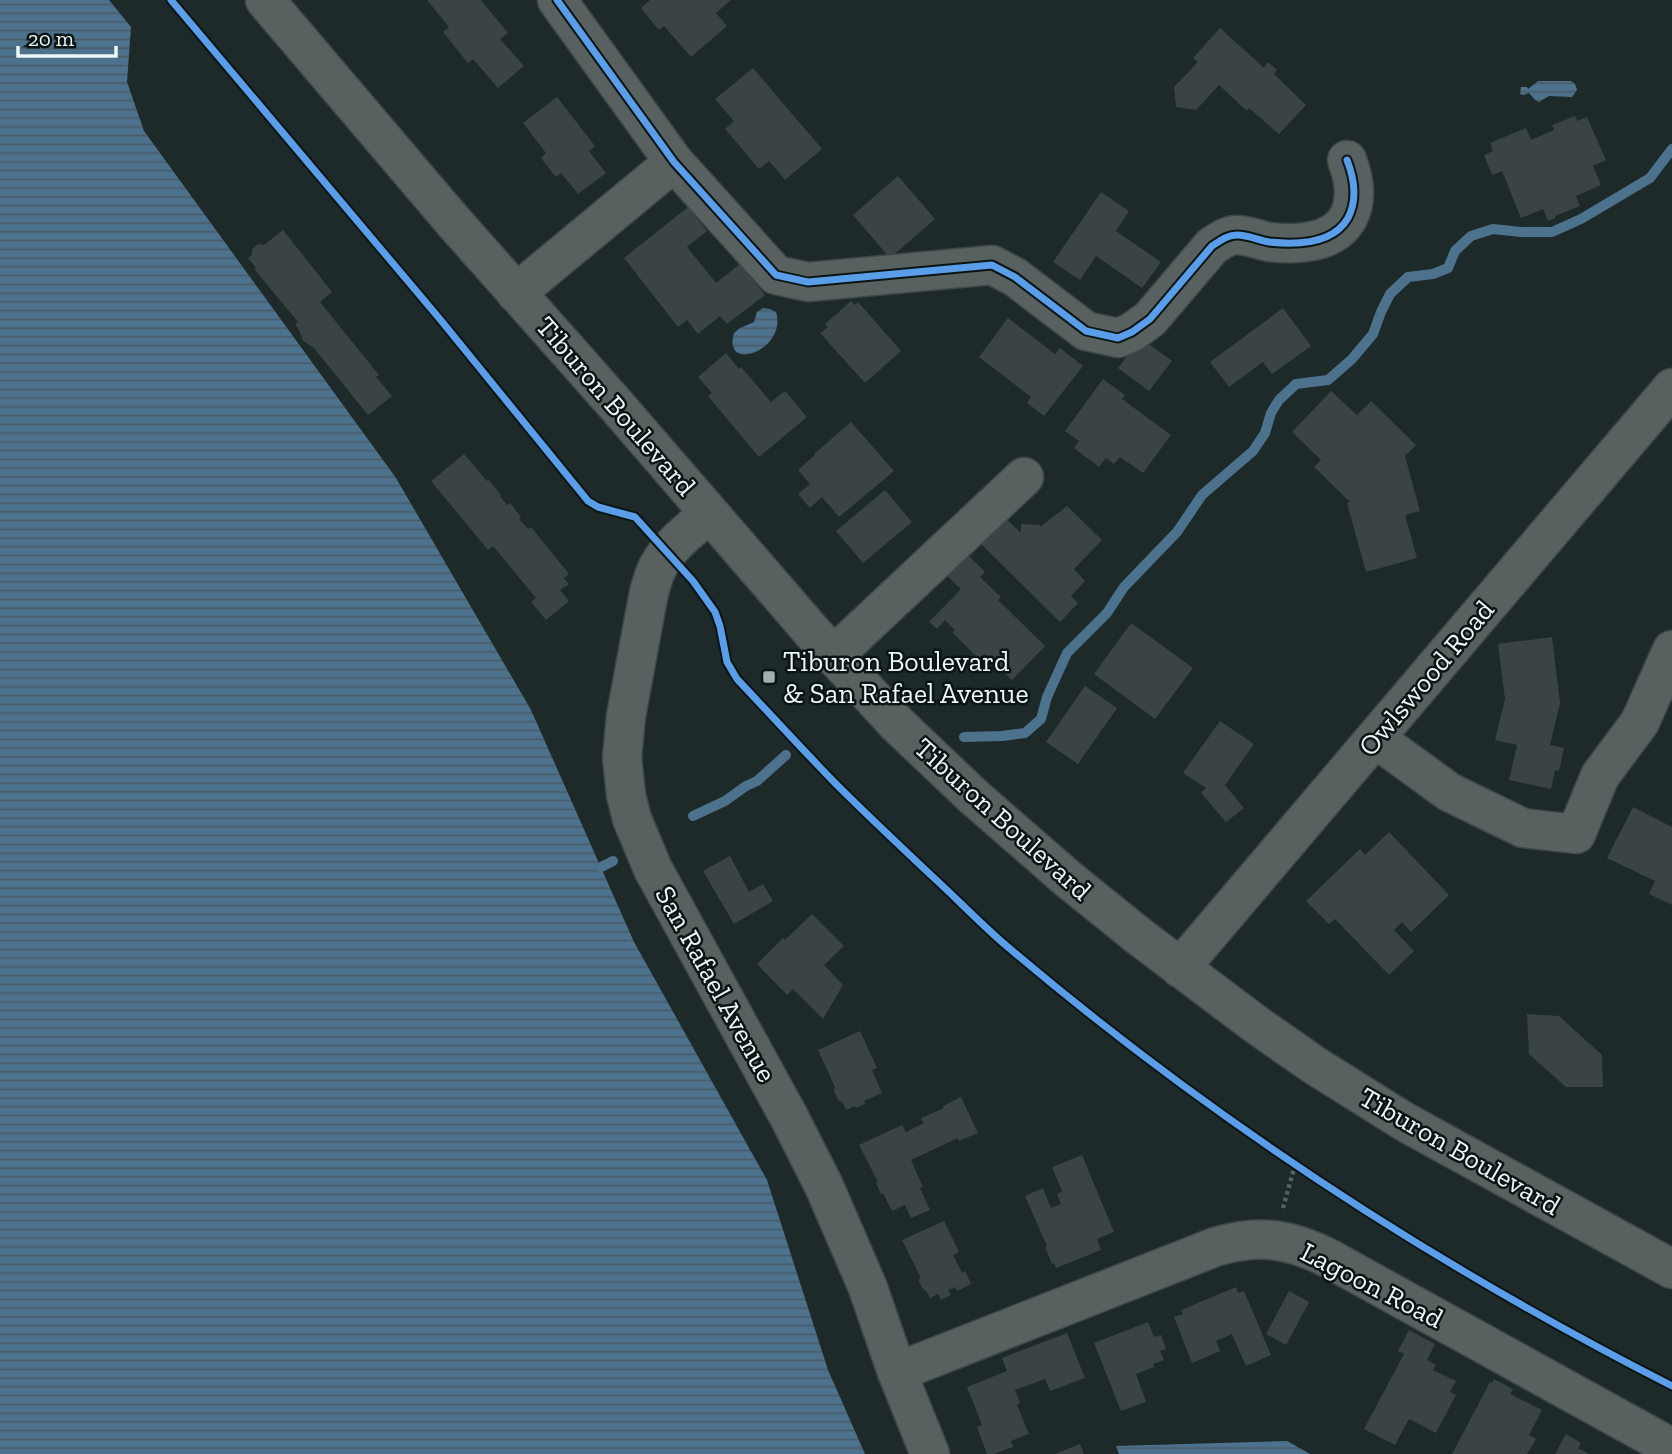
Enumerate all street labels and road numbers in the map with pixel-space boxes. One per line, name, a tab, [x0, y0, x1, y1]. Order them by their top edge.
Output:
street label: Tiburon Boulevard	[529, 310, 703, 502]
street label: Owlswood Road	[1351, 593, 1501, 763]
street label: Tiburon Boulevard	[908, 731, 1098, 907]
street label: San Rafael Avenue	[648, 880, 784, 1088]
street label: Tiburon Boulevard	[1354, 1080, 1566, 1222]
street label: Lagoon Road	[1295, 1235, 1449, 1335]

